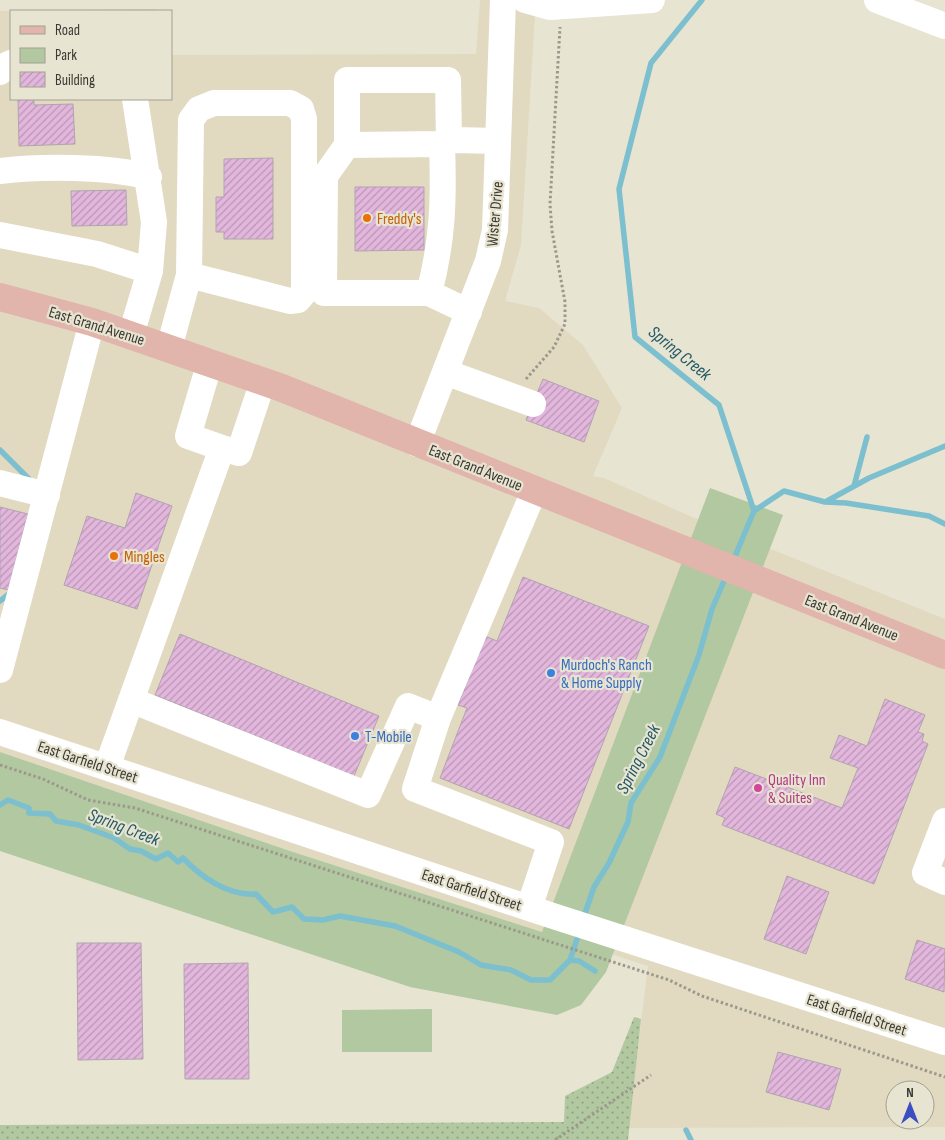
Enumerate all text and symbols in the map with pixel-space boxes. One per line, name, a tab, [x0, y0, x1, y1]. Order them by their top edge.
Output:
legend	[10, 10, 172, 100]
text: Road	[55, 21, 80, 40]
text: Park	[55, 46, 77, 65]
text: Building	[55, 71, 95, 90]
street label: Wister Drive	[483, 181, 508, 248]
place label: Freddy's	[377, 210, 422, 229]
marker: Freddy's	[361, 212, 373, 224]
street label: East Grand Avenue	[46, 303, 147, 350]
water label: Spring Creek	[644, 322, 716, 386]
street label: East Grand Avenue	[426, 441, 525, 496]
place label: Mingles	[124, 548, 165, 567]
marker: Mingles	[108, 550, 120, 562]
street label: East Grand Avenue	[802, 591, 901, 646]
place label: Murdoch's Ranch & Home Supply	[561, 656, 652, 693]
marker: Murdoch's Ranch & Home Supply	[545, 667, 557, 679]
water label: Spring Creek	[612, 720, 665, 797]
place label: T-Mobile	[365, 728, 412, 747]
marker: T-Mobile	[349, 730, 361, 742]
street label: East Garfield Street	[35, 737, 140, 788]
place label: Quality Inn & Suites	[768, 771, 826, 808]
marker: Quality Inn & Suites	[752, 782, 764, 794]
water label: Spring Creek	[85, 804, 164, 851]
street label: East Garfield Street	[419, 865, 524, 916]
street label: East Garfield Street	[804, 990, 909, 1041]
north arrow	[885, 1080, 935, 1130]
text: N	[906, 1084, 914, 1101]

